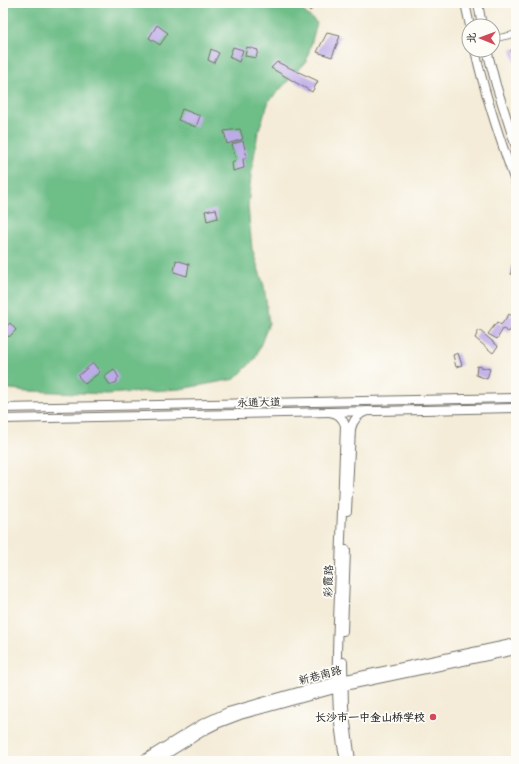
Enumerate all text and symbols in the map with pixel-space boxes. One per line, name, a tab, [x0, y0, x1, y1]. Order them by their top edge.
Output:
north arrow	[461, 18, 501, 58]
text: 北	[464, 32, 479, 43]
street label: 永通大道	[237, 395, 281, 410]
street label: 彩霞路	[320, 564, 337, 598]
street label: 新巷南路	[297, 663, 343, 688]
place label: 长沙市一中金山桥学校	[315, 710, 425, 725]
marker: 长沙市一中金山桥学校	[428, 712, 438, 722]

